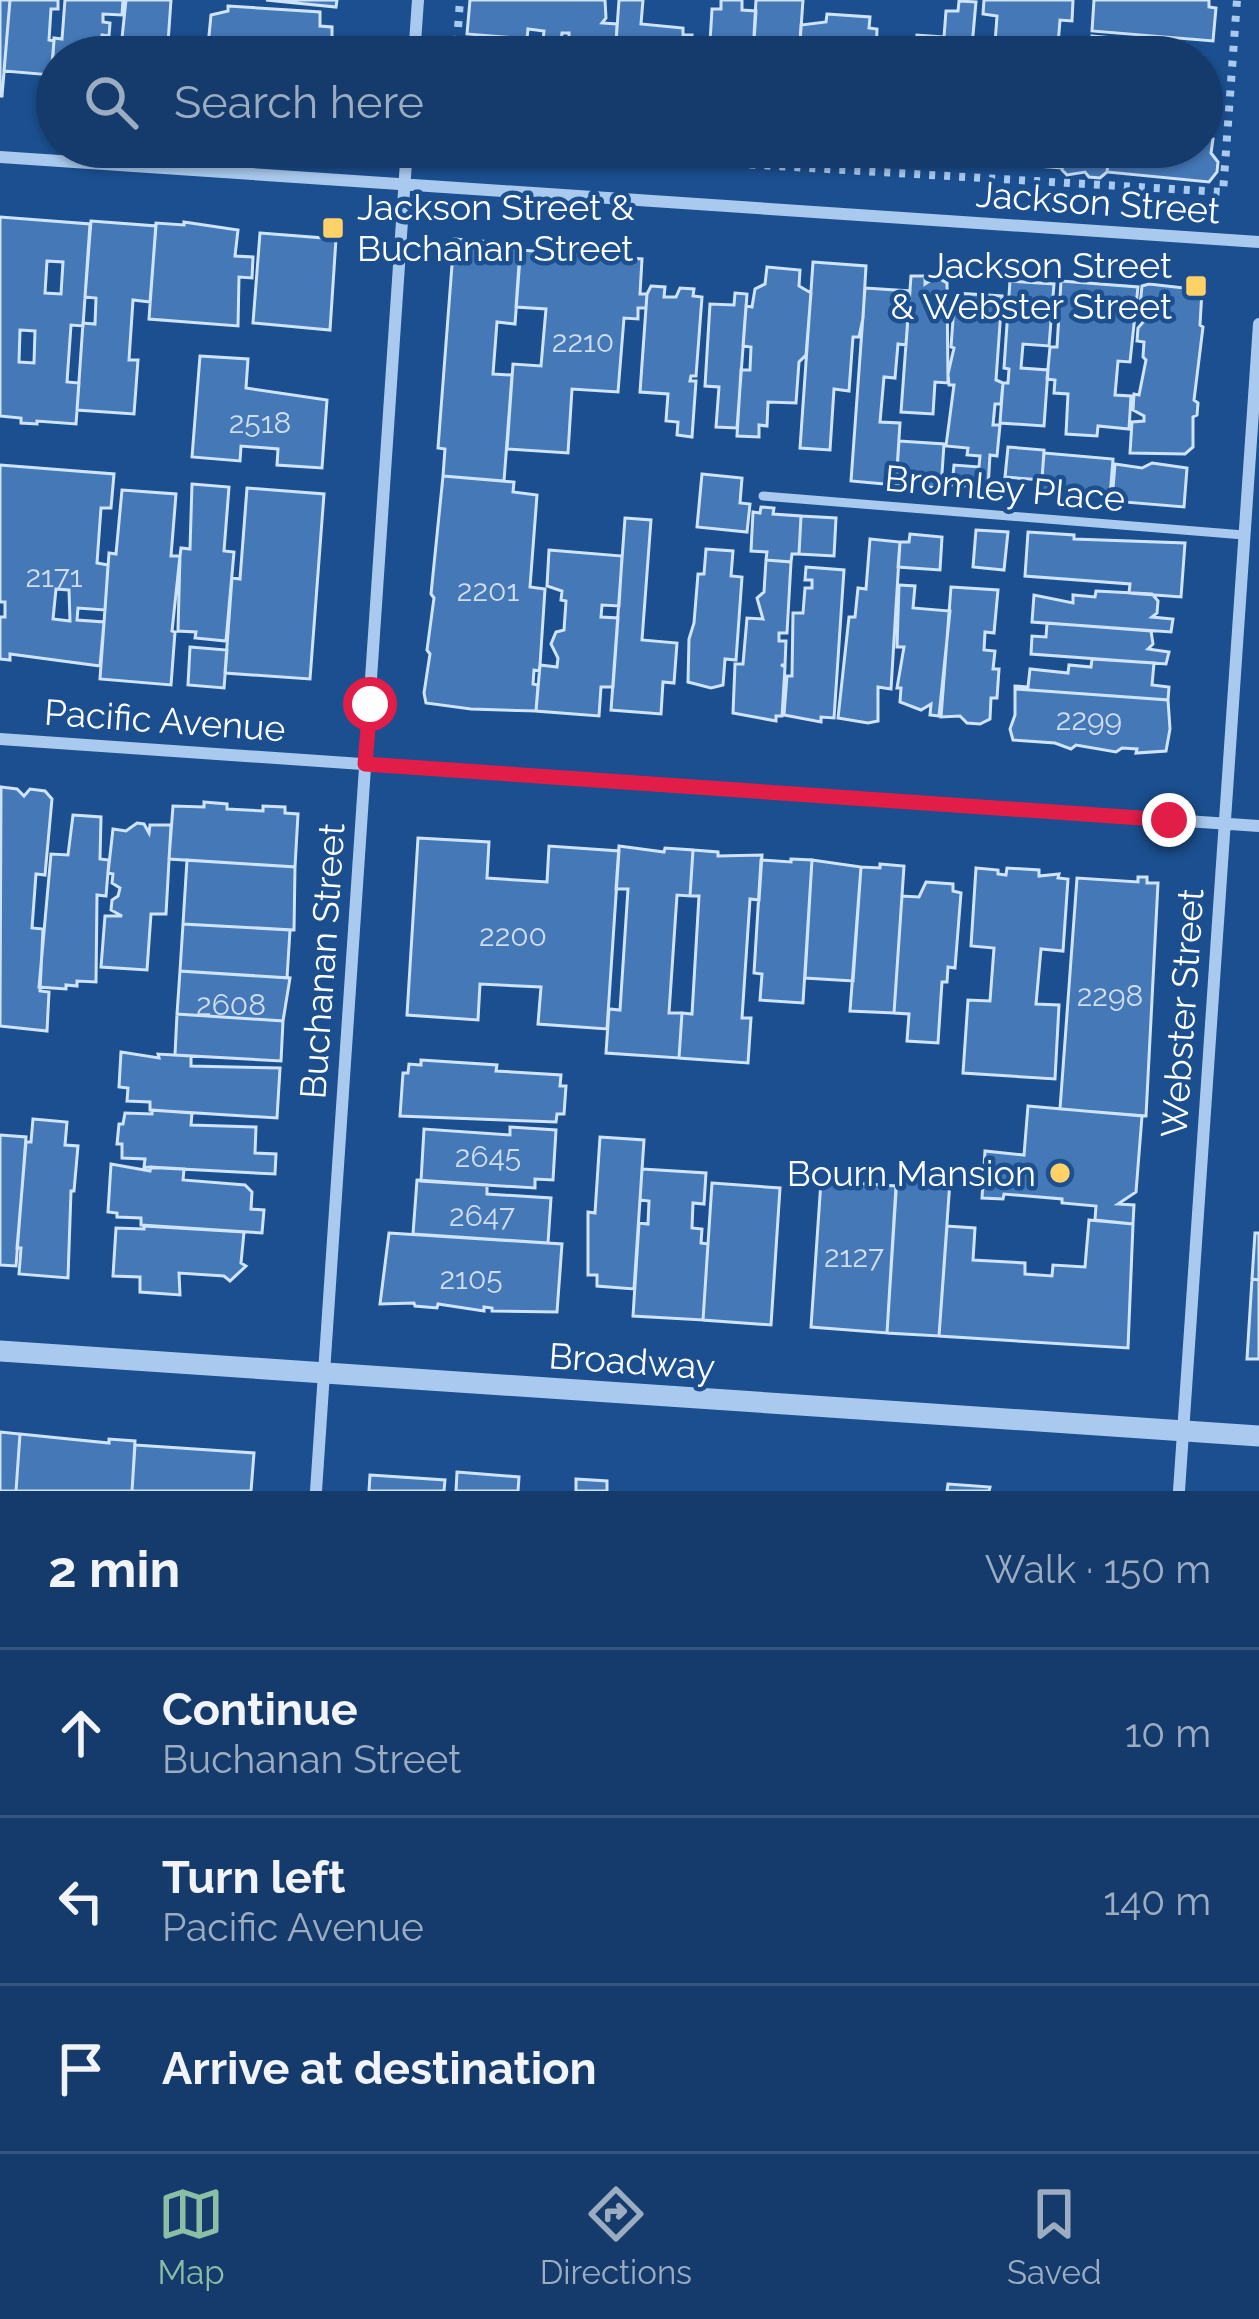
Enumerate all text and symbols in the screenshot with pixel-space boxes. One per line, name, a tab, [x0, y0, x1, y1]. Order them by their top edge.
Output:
search box	[36, 36, 1223, 168]
icon: search	[78, 69, 144, 135]
text: Search here	[174, 76, 424, 129]
street label: Jackson Street	[975, 173, 1221, 231]
place label: Jackson Street & Buchanan Street	[357, 186, 634, 269]
marker: Jackson Street & Buchanan Street	[320, 215, 346, 241]
place label: Jackson Street & Webster Street	[890, 244, 1172, 327]
marker: Jackson Street & Webster Street	[1183, 273, 1209, 299]
house number: 2210	[552, 324, 614, 359]
house number: 2518	[229, 405, 291, 440]
street label: Bromley Place	[883, 457, 1127, 519]
house number: 2171	[25, 559, 83, 594]
house number: 2201	[457, 573, 519, 608]
route start	[343, 677, 397, 731]
street label: Pacific Avenue	[43, 691, 287, 749]
house number: 2299	[1056, 702, 1122, 737]
route end	[1142, 793, 1196, 847]
street label: Buchanan Street	[291, 822, 353, 1100]
street label: Webster Street	[1152, 887, 1212, 1139]
house number: 2200	[479, 918, 547, 953]
house number: 2298	[1077, 978, 1143, 1013]
house number: 2608	[196, 987, 266, 1022]
house number: 2645	[455, 1139, 521, 1174]
place label: Bourn Mansion	[787, 1152, 1036, 1194]
marker: Bourn Mansion	[1047, 1160, 1073, 1186]
house number: 2647	[449, 1198, 515, 1233]
house number: 2127	[824, 1239, 884, 1274]
house number: 2105	[439, 1261, 503, 1296]
street label: Broadway	[547, 1334, 717, 1388]
text: 2 min	[48, 1539, 180, 1599]
text: Walk · 150 m	[985, 1546, 1211, 1592]
text: Continue	[162, 1683, 358, 1736]
icon: ahead	[48, 1700, 114, 1766]
text: 10 m	[1125, 1710, 1211, 1756]
text: Buchanan Street	[162, 1736, 461, 1782]
text: Turn left	[162, 1851, 345, 1904]
icon: left	[48, 1868, 114, 1934]
text: 140 m	[1103, 1878, 1211, 1924]
text: Pacific Avenue	[162, 1904, 424, 1950]
icon: arrive	[48, 2036, 114, 2102]
text: Arrive at destination	[162, 2042, 597, 2095]
tab: Map	[158, 2181, 225, 2292]
tab: Directions	[540, 2181, 692, 2292]
tab: Saved	[1007, 2181, 1101, 2292]

